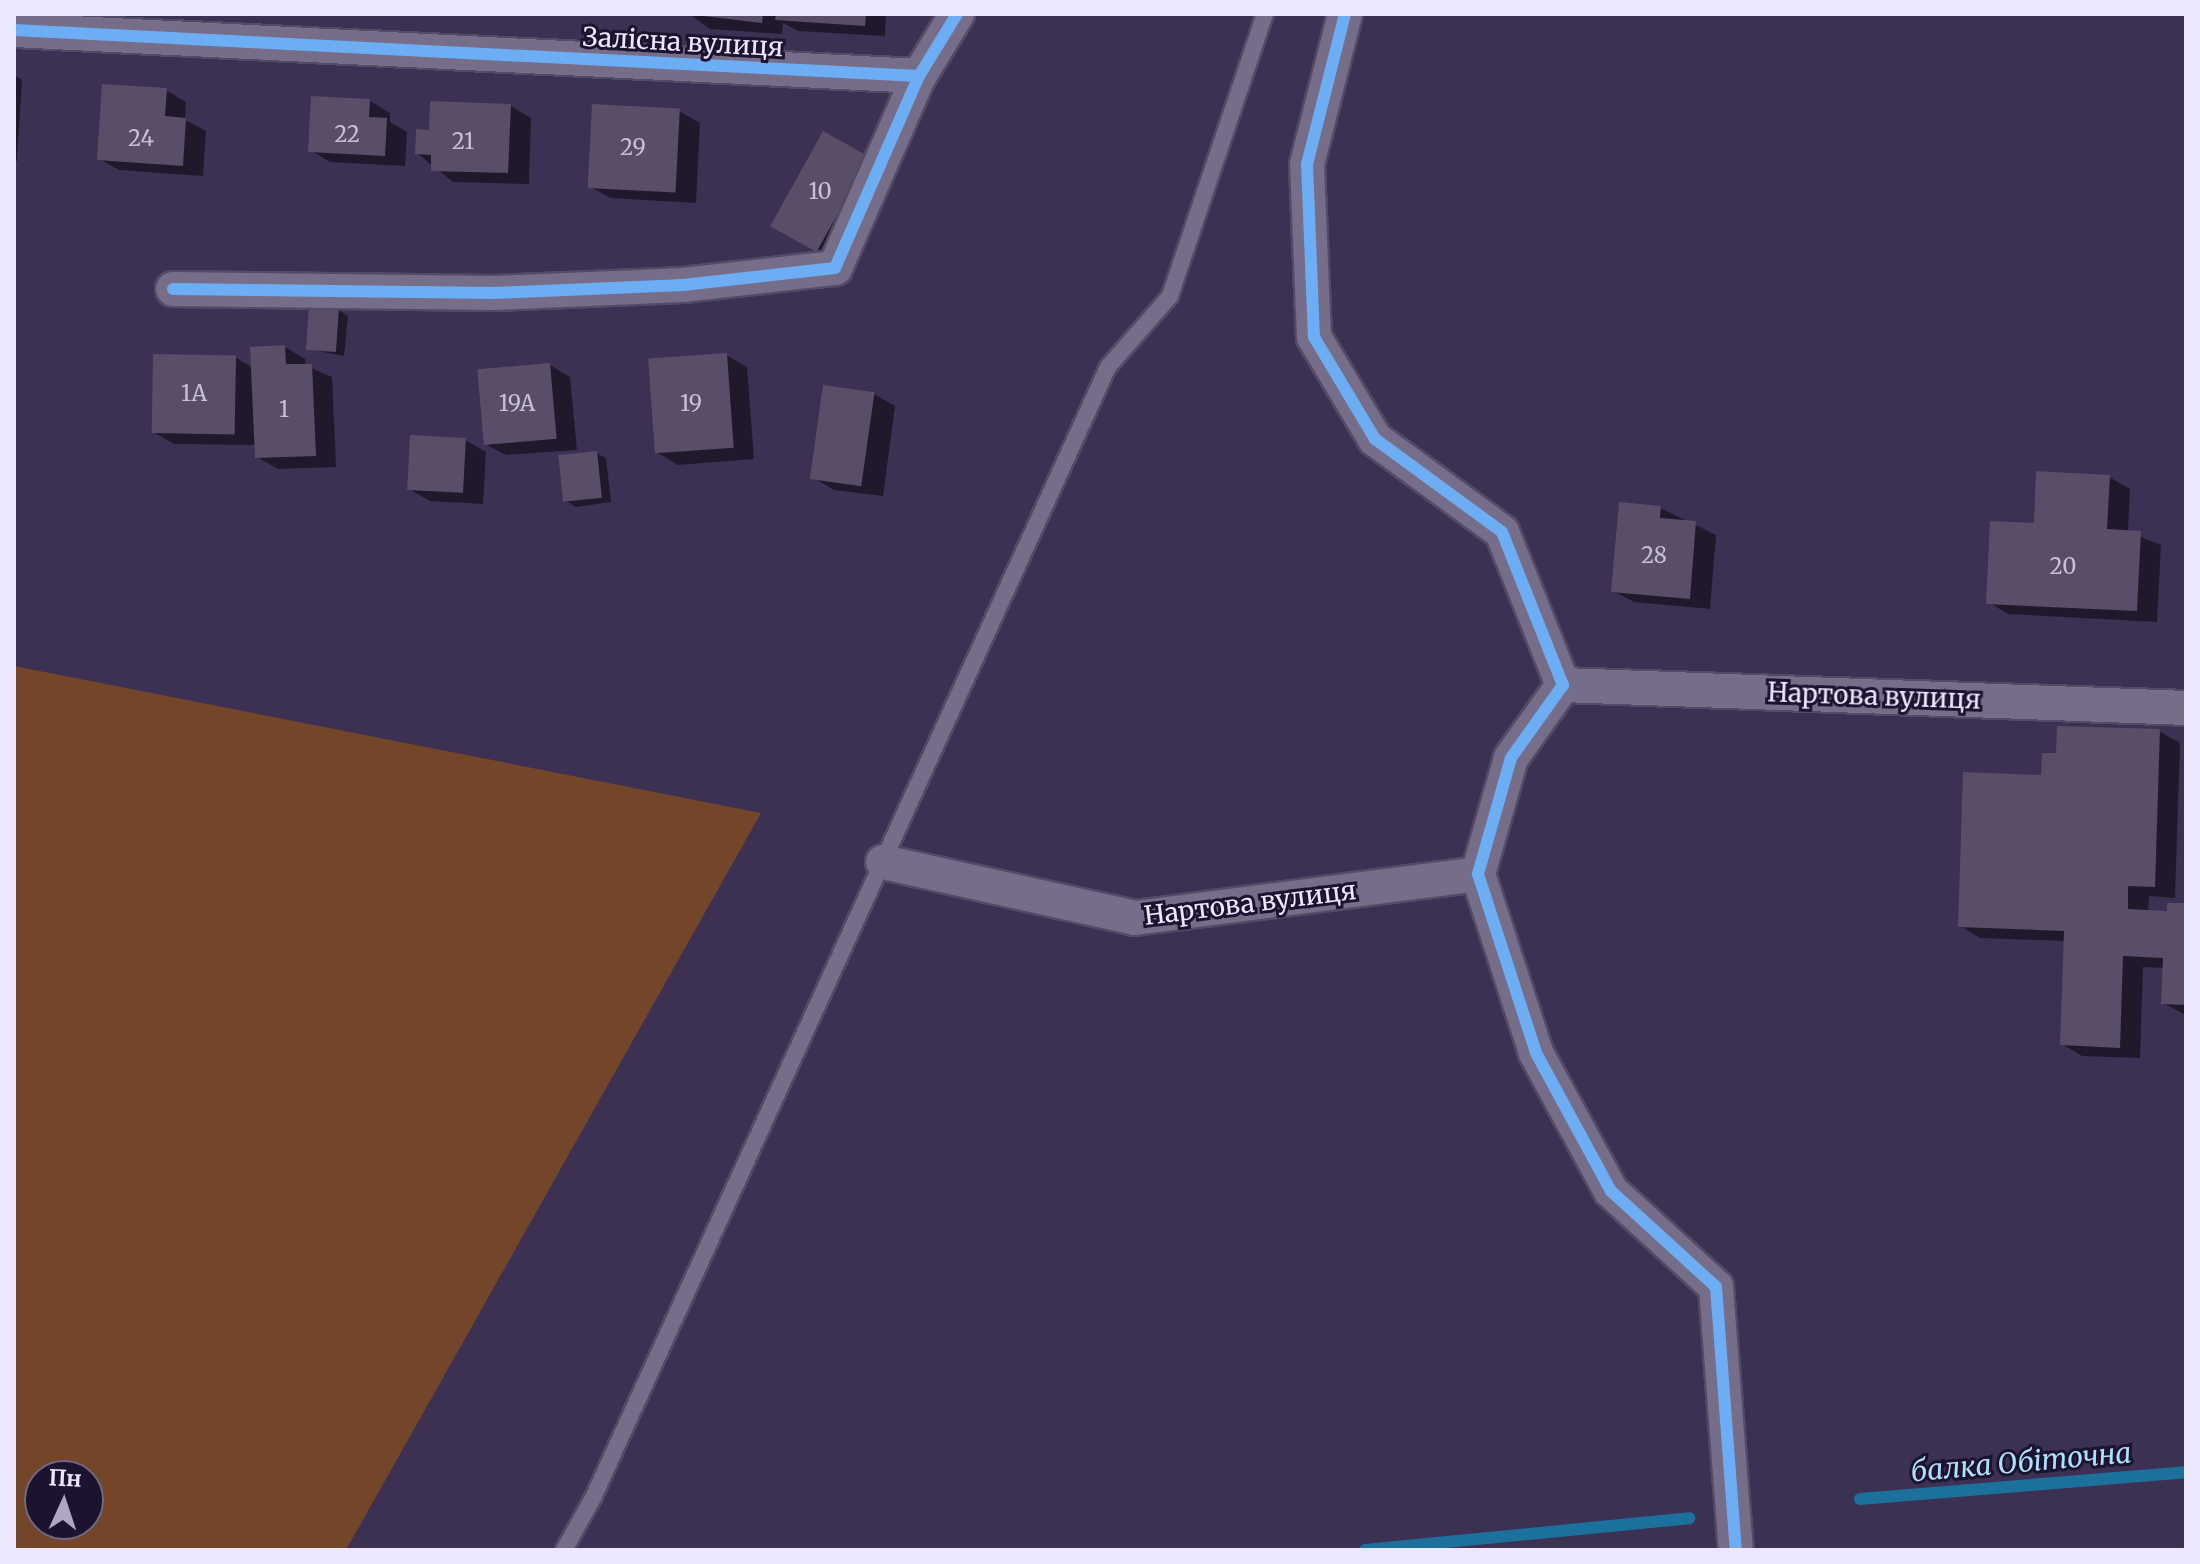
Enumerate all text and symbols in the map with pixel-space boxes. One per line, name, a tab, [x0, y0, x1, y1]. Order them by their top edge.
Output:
street label: Залісна вулиця	[582, 21, 784, 63]
house number: 22	[334, 122, 360, 148]
house number: 24	[128, 126, 154, 152]
house number: 21	[452, 129, 474, 155]
house number: 29	[620, 135, 646, 161]
house number: 10	[808, 179, 832, 205]
house number: 1А	[181, 381, 207, 407]
house number: 19А	[499, 391, 535, 417]
house number: 19	[680, 391, 702, 417]
house number: 1	[279, 397, 289, 423]
house number: 28	[1641, 543, 1667, 569]
house number: 20	[2050, 554, 2076, 580]
street label: Нартова вулиця	[1767, 677, 1981, 715]
street label: Нартова вулиця	[1142, 875, 1358, 931]
water label: балка Обіточна	[1909, 1436, 2133, 1488]
north arrow	[24, 1460, 104, 1540]
text: Пн	[48, 1463, 82, 1493]

